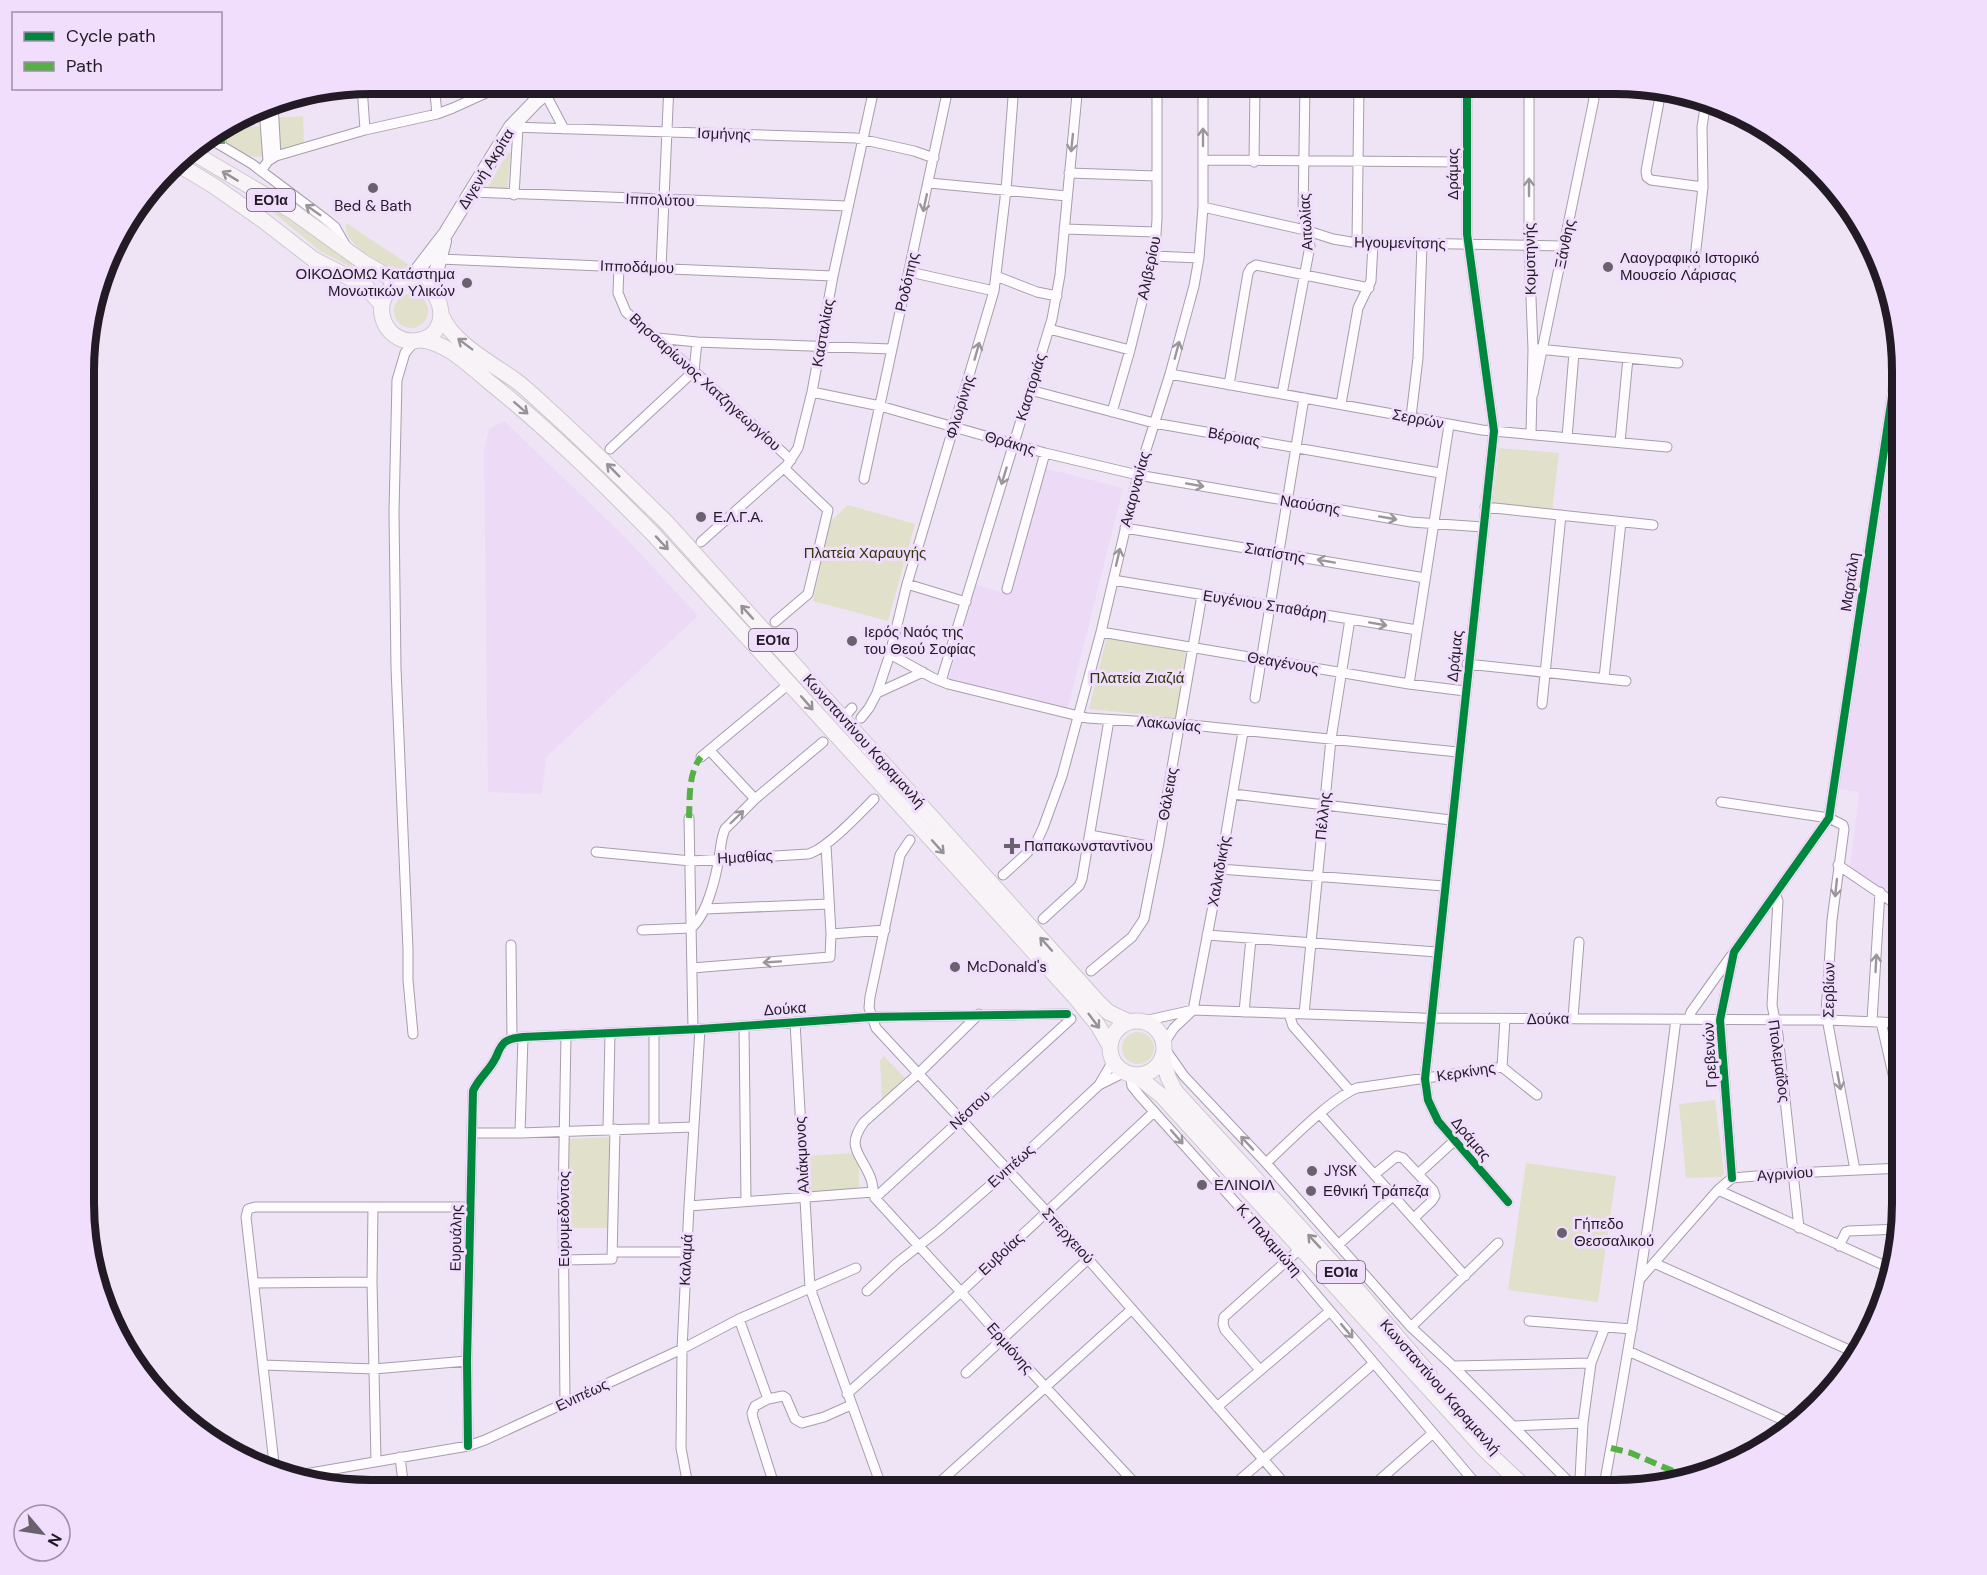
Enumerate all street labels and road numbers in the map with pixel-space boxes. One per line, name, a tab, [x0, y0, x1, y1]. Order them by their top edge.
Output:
street label: Ισμήνης	[697, 123, 751, 145]
street label: Διγενή Ακρίτα	[453, 125, 519, 213]
street label: Δράμας	[1443, 148, 1463, 200]
road number: ΕΟ1α	[247, 189, 295, 211]
street label: Ιππολύτου	[625, 189, 695, 211]
street label: Αιτωλίας	[1295, 193, 1317, 251]
street label: Ξάνθης	[1550, 218, 1580, 270]
street label: Κομοτηνής	[1519, 223, 1541, 295]
street label: Ηγουμενίτσης	[1354, 232, 1446, 254]
street label: Αλιβερίου	[1133, 234, 1165, 302]
street label: Ροδόπης	[890, 250, 924, 314]
street label: Ιπποδάμου	[600, 256, 674, 278]
street label: Κασταλίας	[807, 297, 839, 369]
street label: Βησσαρίωνος Χατζηγεωργίου	[625, 309, 785, 455]
street label: Καστοριάς	[1011, 351, 1051, 423]
street label: Φλωρίνης	[941, 373, 979, 441]
street label: Σερρών	[1390, 404, 1446, 434]
street label: Βέροιας	[1206, 423, 1262, 451]
street label: Θράκης	[982, 426, 1038, 460]
street label: Ακαρνανίας	[1115, 449, 1155, 529]
street label: Ναούσης	[1278, 490, 1342, 520]
street label: Σιατίστης	[1243, 538, 1307, 568]
street label: Μαρτάλη	[1836, 551, 1864, 613]
street label: Ευγένιου Σπαθάρη	[1202, 585, 1328, 625]
road number: ΕΟ1α	[749, 629, 797, 651]
street label: Δράμας	[1442, 629, 1468, 683]
street label: Θεαγένους	[1246, 647, 1320, 679]
street label: Κωνσταντίνου Καραμανλή	[798, 670, 930, 812]
street label: Λακωνίας	[1136, 711, 1202, 737]
street label: Θάλειας	[1153, 766, 1183, 822]
street label: Πέλλης	[1311, 791, 1335, 841]
street label: Χαλκιδικής	[1203, 834, 1235, 908]
street label: Ημαθίας	[717, 846, 773, 868]
street label: Σερβίων	[1819, 962, 1839, 1018]
street label: Δούκα	[763, 998, 807, 1020]
street label: Δούκα	[1527, 1009, 1570, 1029]
street label: Πτολεμαΐδος	[1763, 1018, 1795, 1104]
street label: Γρεβενών	[1698, 1022, 1722, 1088]
street label: Κερκίνης	[1435, 1057, 1497, 1087]
street label: Νέστου	[945, 1086, 995, 1134]
street label: Δράμας	[1447, 1113, 1495, 1165]
street label: Αλιάκμονος	[790, 1116, 814, 1194]
street label: Ενιπέως	[983, 1140, 1039, 1192]
street label: Αγρινίου	[1756, 1162, 1814, 1186]
street label: Ευρυμεδόντος	[554, 1171, 574, 1267]
street label: Κ. Παλαμιώτη	[1232, 1199, 1306, 1281]
street label: Ευρυάλης	[445, 1204, 467, 1272]
street label: Σπερχειού	[1038, 1204, 1098, 1268]
street label: Ευβοίας	[974, 1228, 1028, 1280]
street label: Καλαμά	[675, 1233, 697, 1286]
road number: ΕΟ1α	[1317, 1261, 1365, 1283]
street label: Κωνσταντίνου Καραμανλή	[1375, 1315, 1505, 1459]
street label: Ερμιόνης	[982, 1318, 1038, 1378]
street label: Ενιπέως	[552, 1374, 612, 1416]

